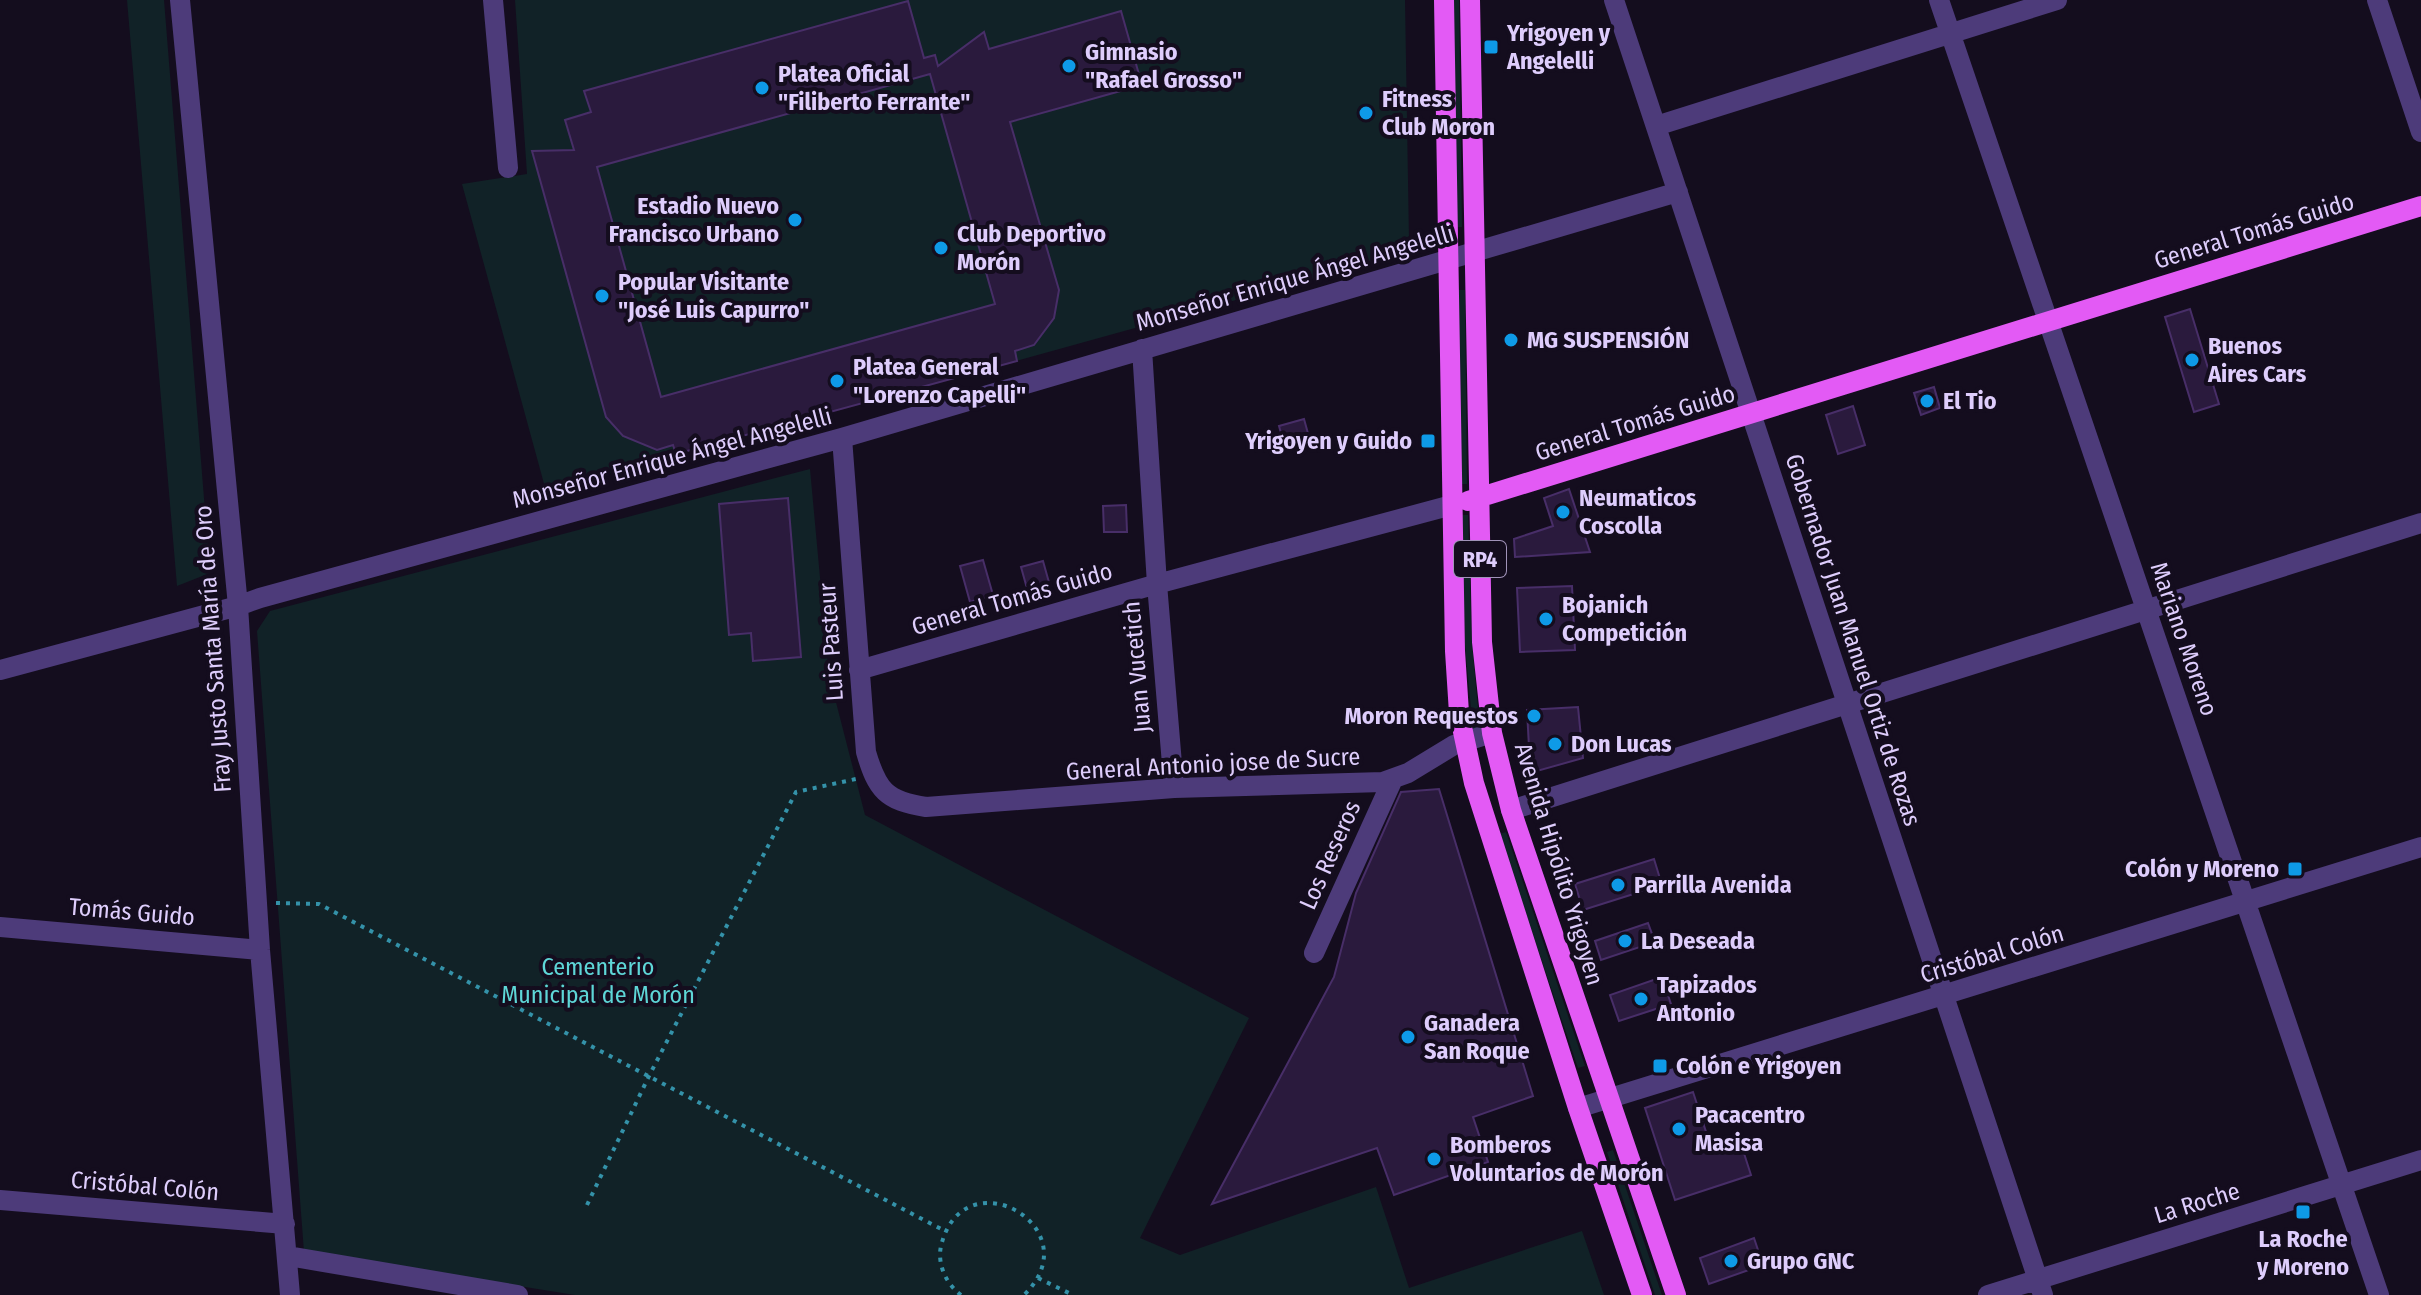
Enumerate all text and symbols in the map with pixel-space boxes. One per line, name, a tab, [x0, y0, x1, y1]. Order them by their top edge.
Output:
place label: Yrigoyen y Angelelli	[1506, 19, 1611, 75]
place label: Gimnasio "Rafael Grosso"	[1085, 38, 1242, 94]
marker: Yrigoyen y Angelelli	[1482, 38, 1500, 56]
marker: Gimnasio "Rafael Grosso"	[1060, 57, 1078, 75]
place label: Platea Oficial "Filiberto Ferrante"	[778, 60, 970, 116]
marker: Platea Oficial "Filiberto Ferrante"	[753, 79, 771, 97]
place label: Fitness Club Moron	[1382, 85, 1495, 141]
marker: Fitness Club Moron	[1357, 104, 1375, 122]
street label: General Tomás Guido	[2151, 187, 2357, 275]
place label: Estadio Nuevo Francisco Urbano	[609, 192, 779, 248]
marker: Estadio Nuevo Francisco Urbano	[786, 211, 804, 229]
street label: Monseñor Enrique Ángel Angelelli	[1132, 218, 1457, 337]
place label: Club Deportivo Morón	[957, 220, 1106, 276]
marker: Club Deportivo Morón	[932, 239, 950, 257]
place label: Popular Visitante "José Luis Capurro"	[618, 268, 810, 324]
marker: Popular Visitante "José Luis Capurro"	[593, 287, 611, 305]
place label: MG SUSPENSIÓN	[1527, 326, 1689, 354]
marker: MG SUSPENSIÓN	[1502, 331, 1520, 349]
place label: Buenos Aires Cars	[2207, 332, 2307, 388]
marker: Buenos Aires Cars	[2183, 351, 2201, 369]
place label: Platea General "Lorenzo Capelli"	[853, 353, 1026, 409]
marker: Platea General "Lorenzo Capelli"	[828, 372, 846, 390]
street label: General Tomás Guido	[1532, 379, 1738, 467]
place label: El Tio	[1943, 387, 1997, 415]
marker: El Tio	[1918, 392, 1936, 410]
street label: Monseñor Enrique Ángel Angelelli	[509, 401, 835, 514]
place label: Yrigoyen y Guido	[1244, 427, 1412, 455]
marker: Yrigoyen y Guido	[1419, 432, 1437, 450]
street label: Gobernador Juan Manuel Ortiz de Rozas	[1780, 451, 1926, 829]
place label: Neumaticos Coscolla	[1579, 484, 1697, 540]
marker: Neumaticos Coscolla	[1554, 503, 1572, 521]
street label: Fray Justo Santa María de Oro	[189, 504, 237, 794]
road number: RP4	[1454, 541, 1506, 577]
street label: General Tomás Guido	[908, 557, 1116, 641]
street label: Mariano Moreno	[2145, 559, 2223, 719]
street label: Luis Pasteur	[813, 581, 849, 702]
place label: Bojanich Competición	[1562, 591, 1687, 647]
street label: Juan Vucetich	[1117, 600, 1157, 734]
marker: Bojanich Competición	[1537, 610, 1555, 628]
place label: Moron Requestos	[1345, 702, 1518, 730]
marker: Moron Requestos	[1525, 707, 1543, 725]
place label: Don Lucas	[1571, 730, 1672, 758]
marker: Don Lucas	[1546, 735, 1564, 753]
street label: Avenida Hipólito Yrigoyen	[1509, 739, 1609, 989]
street label: General Antonio jose de Sucre	[1065, 742, 1361, 786]
street label: Los Reseros	[1294, 796, 1366, 914]
place label: Colón y Moreno	[2125, 855, 2279, 883]
marker: Colón y Moreno	[2286, 860, 2304, 878]
place label: Parrilla Avenida	[1634, 871, 1792, 899]
marker: Parrilla Avenida	[1609, 876, 1627, 894]
street label: Tomás Guido	[68, 893, 196, 931]
street label: Cristóbal Colón	[1917, 919, 2067, 989]
place label: La Deseada	[1641, 927, 1755, 955]
marker: La Deseada	[1616, 932, 1634, 950]
park label: Cementerio Municipal de Morón	[501, 953, 695, 1009]
place label: Tapizados Antonio	[1656, 971, 1757, 1027]
marker: Tapizados Antonio	[1632, 990, 1650, 1008]
place label: Ganadera San Roque	[1424, 1009, 1530, 1065]
marker: Ganadera San Roque	[1399, 1028, 1417, 1046]
place label: Colón e Yrigoyen	[1676, 1052, 1842, 1080]
marker: Colón e Yrigoyen	[1651, 1057, 1669, 1075]
place label: Pacacentro Masisa	[1695, 1101, 1805, 1157]
marker: Pacacentro Masisa	[1670, 1120, 1688, 1138]
place label: Bomberos Voluntarios de Morón	[1449, 1131, 1664, 1187]
marker: Bomberos Voluntarios de Morón	[1425, 1150, 1443, 1168]
street label: Cristóbal Colón	[70, 1166, 220, 1206]
street label: La Roche	[2151, 1177, 2243, 1229]
marker: La Roche y Moreno	[2294, 1203, 2312, 1221]
place label: La Roche y Moreno	[2256, 1225, 2349, 1281]
place label: Grupo GNC	[1747, 1247, 1855, 1275]
marker: Grupo GNC	[1722, 1252, 1740, 1270]

